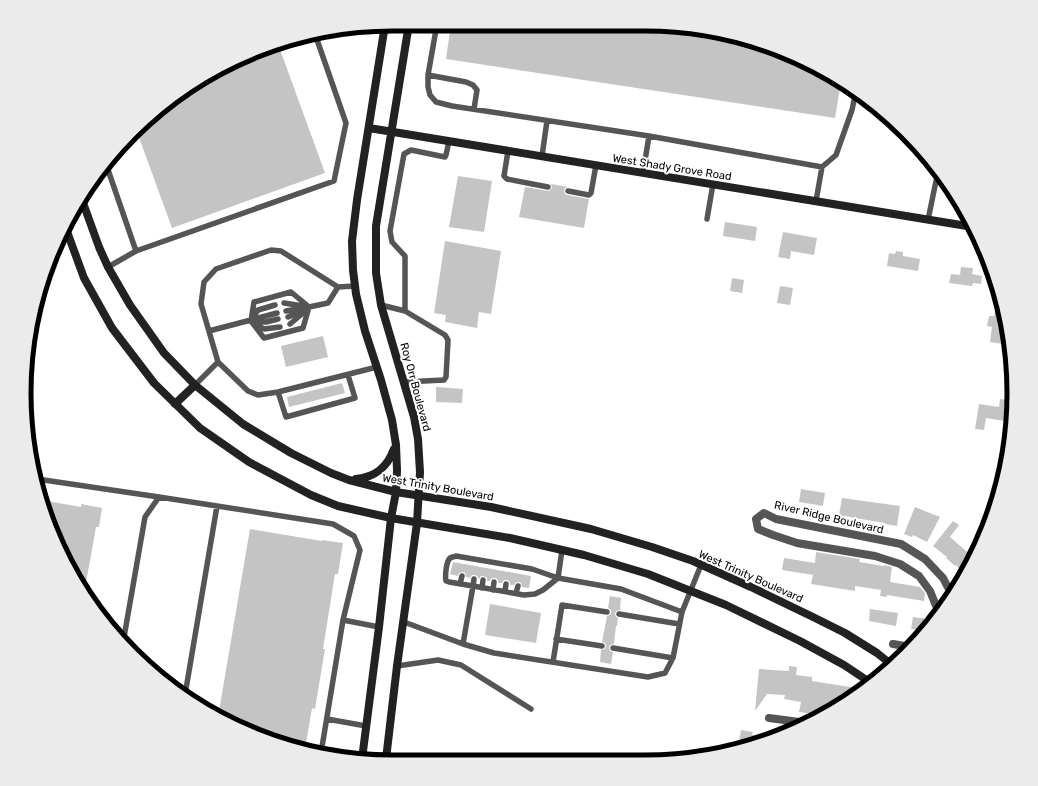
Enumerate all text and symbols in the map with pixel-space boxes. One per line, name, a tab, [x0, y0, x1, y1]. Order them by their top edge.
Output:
street label: West Shady Grove Road	[611, 152, 732, 183]
street label: Roy Orr Boulevard	[397, 341, 434, 433]
street label: West Trinity Boulevard	[381, 471, 495, 504]
street label: River Ridge Boulevard	[773, 499, 885, 536]
street label: West Trinity Boulevard	[697, 548, 805, 605]

